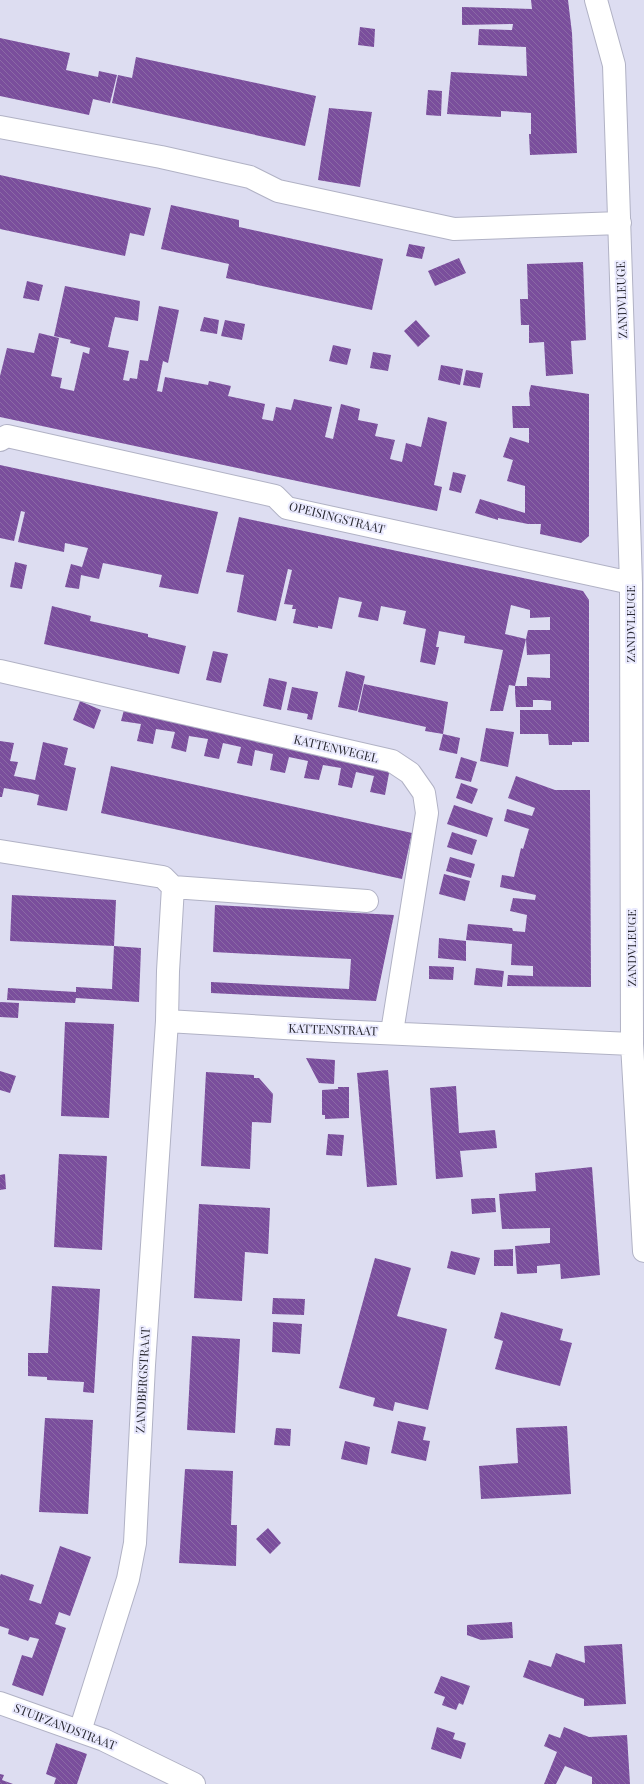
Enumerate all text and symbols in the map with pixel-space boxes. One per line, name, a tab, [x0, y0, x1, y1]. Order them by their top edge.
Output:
street label: ZANDVLEUGE	[612, 261, 630, 339]
street label: OPEISINGSTRAAT	[288, 497, 387, 537]
street label: ZANDVLEUGE	[622, 585, 638, 663]
street label: KATTENWEGEL	[292, 731, 380, 766]
street label: ZANDVLEUGE	[623, 909, 639, 987]
street label: KATTENSTRAAT	[288, 1019, 378, 1039]
street label: ZANDBERGSTRAAT	[131, 1326, 153, 1433]
street label: STUIFZANDSTRAAT	[12, 1699, 119, 1753]

